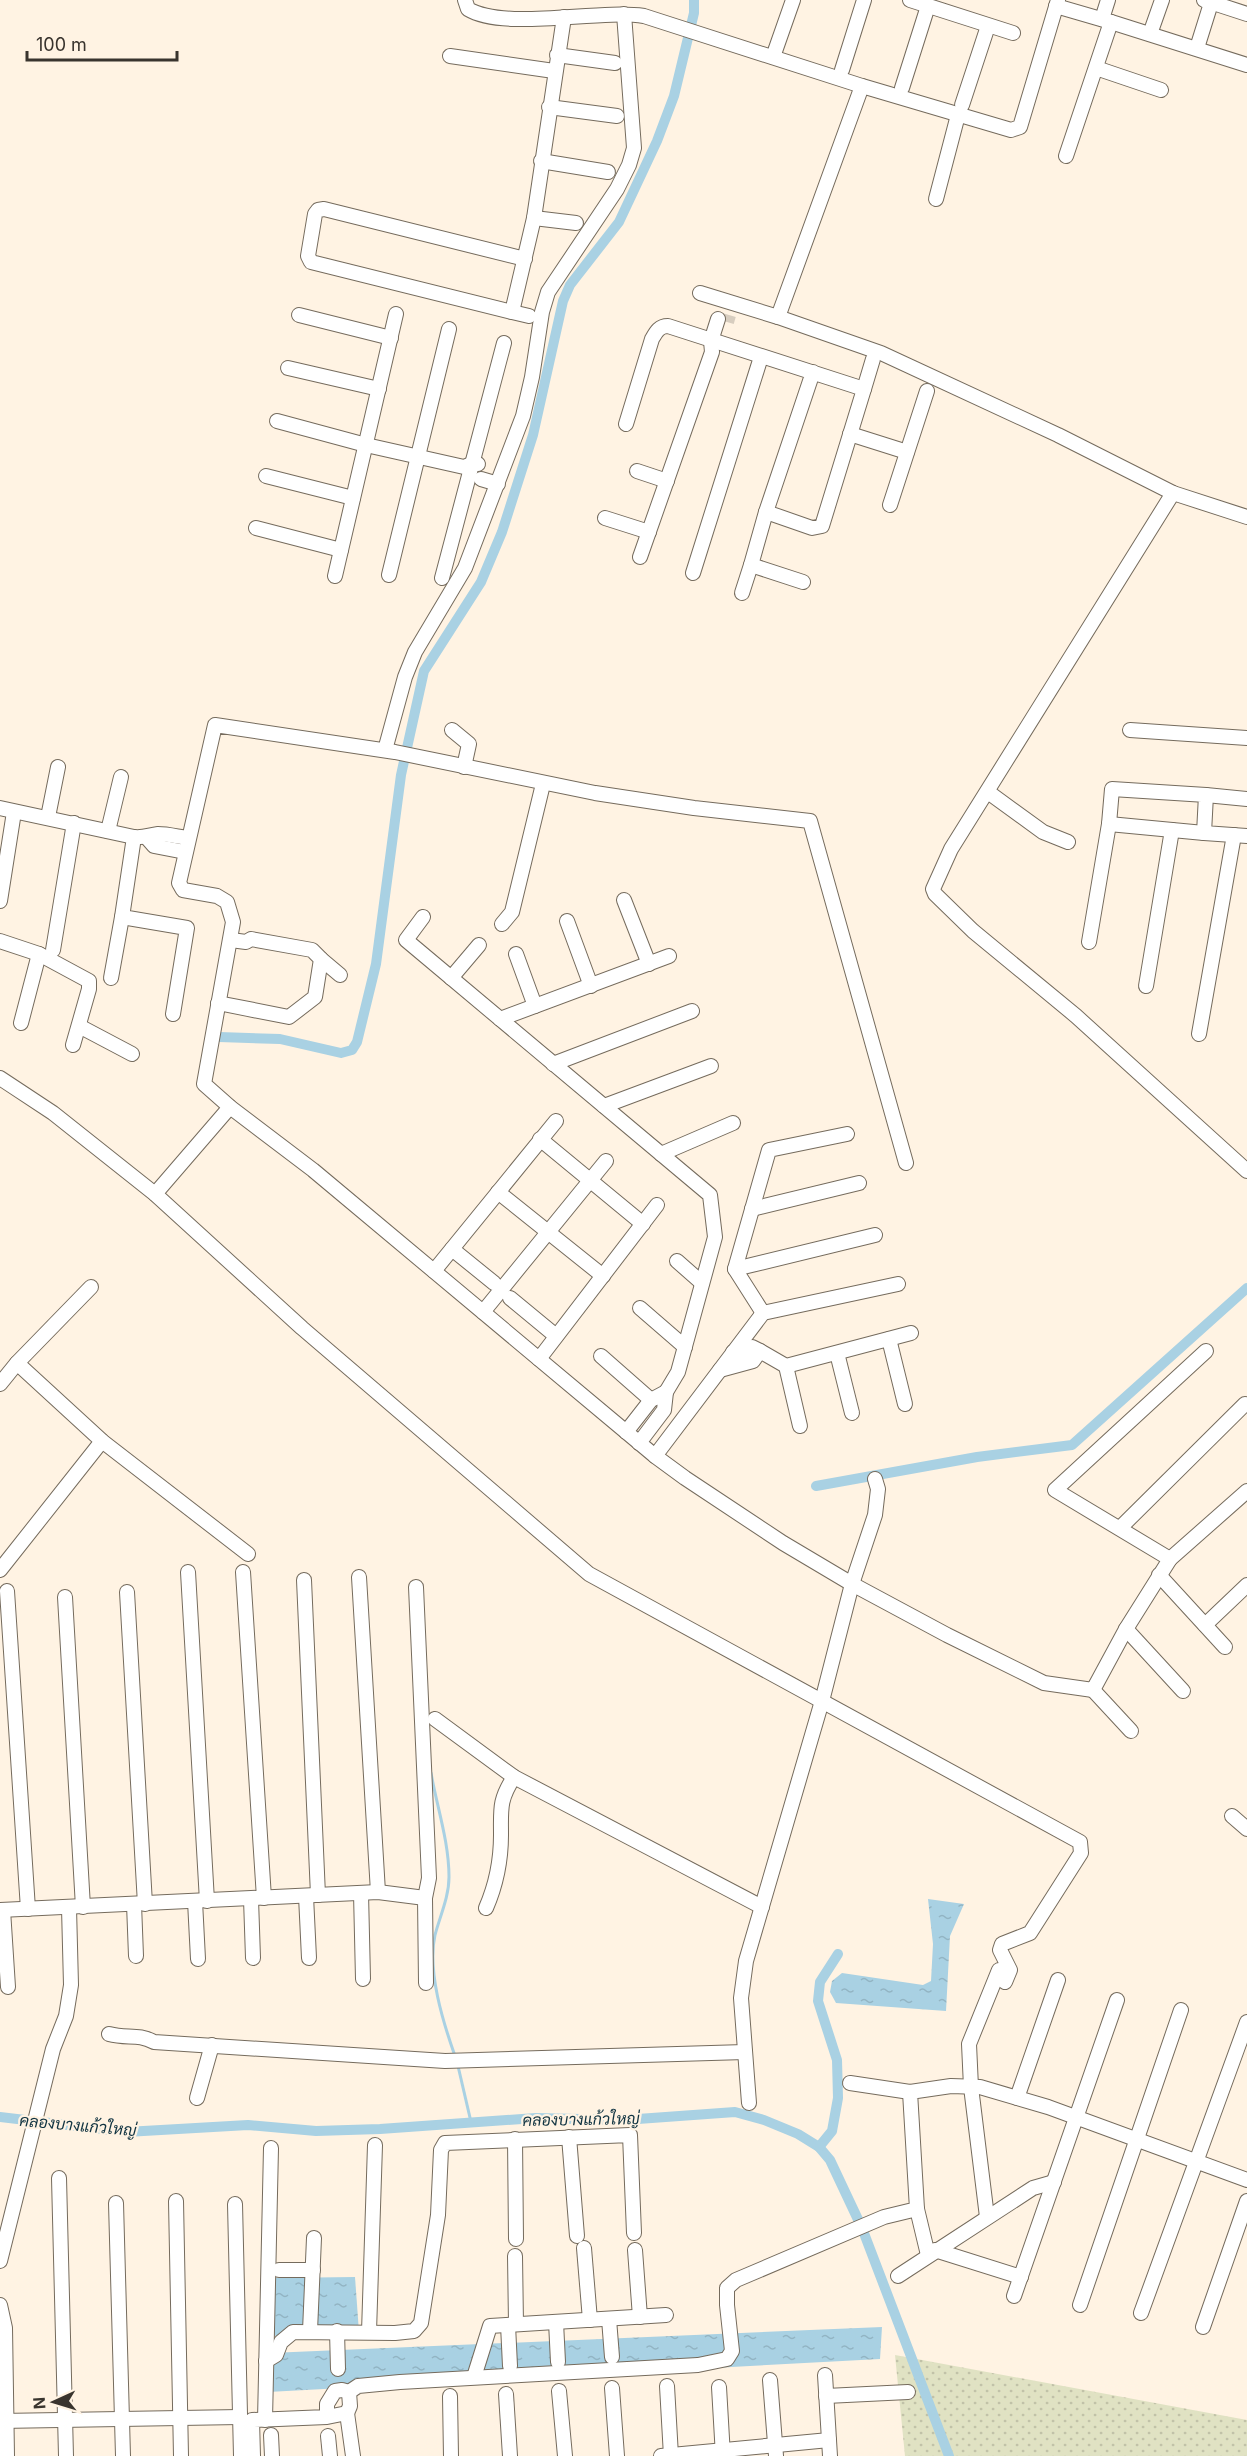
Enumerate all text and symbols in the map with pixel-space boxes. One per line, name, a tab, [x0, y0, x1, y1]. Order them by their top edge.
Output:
scale bar	[27, 24, 177, 62]
text: 100 m	[36, 34, 87, 55]
water label: คลองบางแก้วใหญ่	[522, 2107, 641, 2130]
water label: คลองบางแก้วใหญ่	[19, 2109, 138, 2140]
north arrow	[24, 2372, 84, 2432]
text: N	[29, 2396, 49, 2410]

